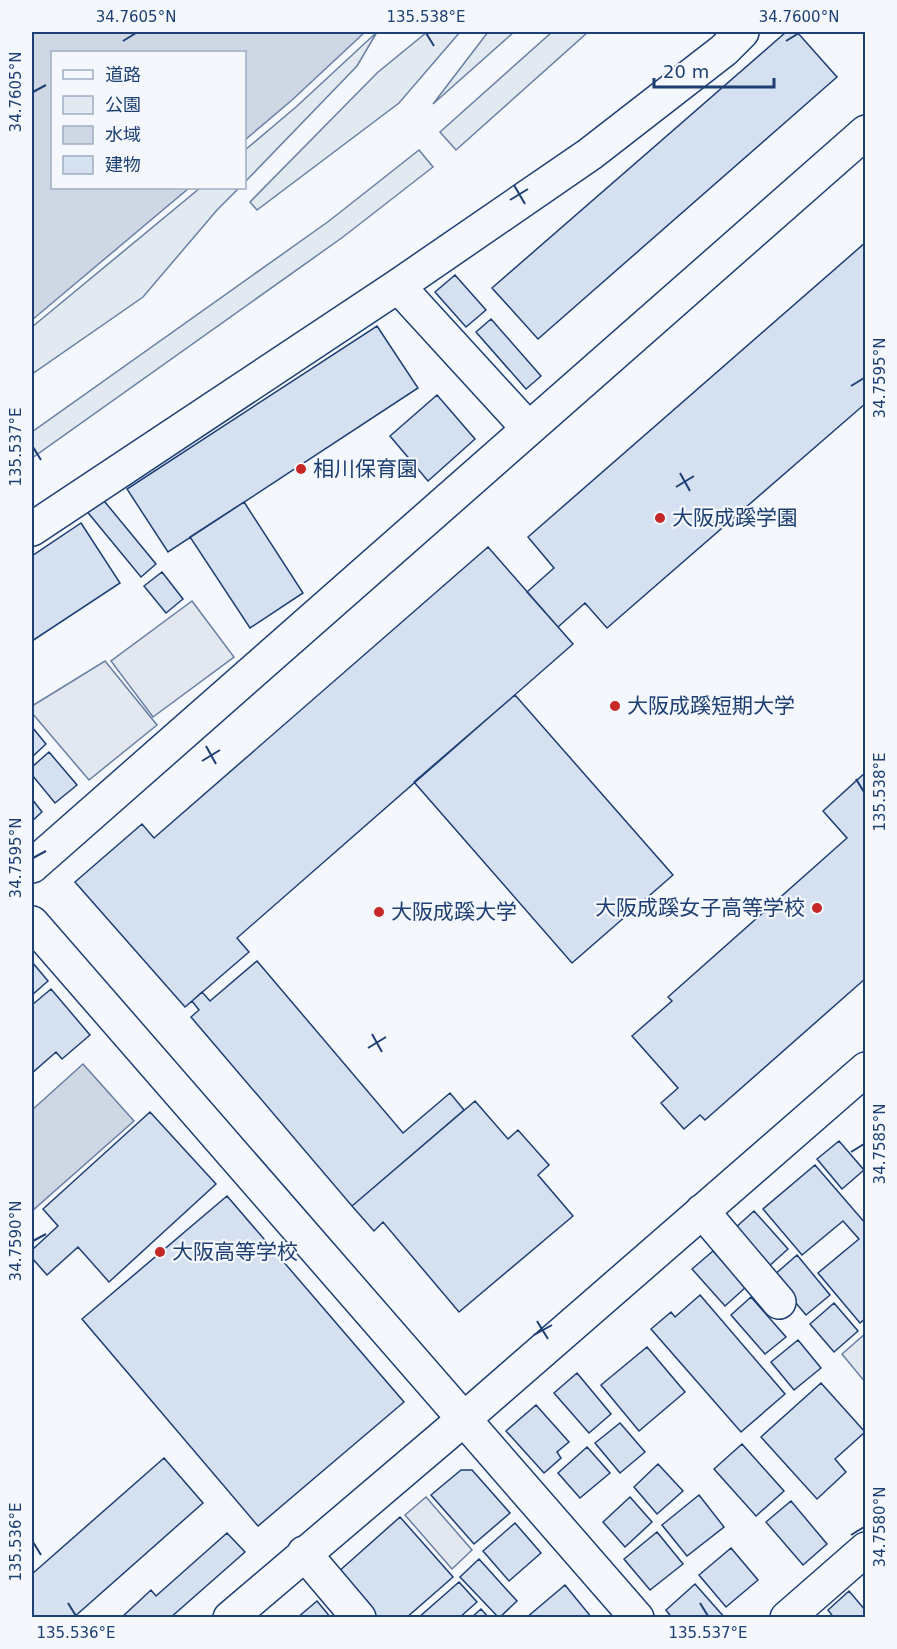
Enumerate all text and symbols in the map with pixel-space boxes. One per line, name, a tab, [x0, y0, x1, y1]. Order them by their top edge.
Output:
text: 34.7605°N	[96, 8, 176, 26]
text: 135.538°E	[386, 8, 466, 26]
text: 34.7600°N	[759, 8, 839, 26]
legend	[51, 51, 246, 189]
scale bar	[654, 51, 774, 89]
text: 34.7605°N	[7, 52, 25, 132]
text: 20 m	[663, 61, 709, 82]
text: 道路	[105, 64, 141, 85]
text: 公園	[105, 94, 141, 115]
text: 水域	[105, 124, 141, 145]
text: 建物	[105, 154, 141, 175]
text: 34.7595°N	[871, 338, 889, 418]
text: 135.537°E	[7, 407, 25, 487]
place label: 相川保育園	[313, 457, 418, 481]
marker: 相川保育園	[294, 462, 308, 476]
place label: 大阪成蹊学園	[672, 506, 798, 530]
marker: 大阪成蹊学園	[653, 511, 667, 525]
place label: 大阪成蹊短期大学	[627, 694, 795, 718]
marker: 大阪成蹊短期大学	[608, 699, 622, 713]
text: 135.538°E	[871, 752, 889, 832]
text: 34.7595°N	[7, 818, 25, 898]
place label: 大阪成蹊女子高等学校	[595, 896, 805, 920]
place label: 大阪成蹊大学	[391, 900, 517, 924]
marker: 大阪成蹊女子高等学校	[810, 901, 824, 915]
marker: 大阪成蹊大学	[372, 905, 386, 919]
text: 34.7585°N	[871, 1104, 889, 1184]
text: 34.7590°N	[7, 1201, 25, 1281]
place label: 大阪高等学校	[172, 1240, 298, 1264]
marker: 大阪高等学校	[153, 1245, 167, 1259]
text: 34.7580°N	[871, 1487, 889, 1567]
text: 135.536°E	[7, 1502, 25, 1582]
text: 135.536°E	[36, 1624, 116, 1642]
text: 135.537°E	[668, 1624, 748, 1642]

